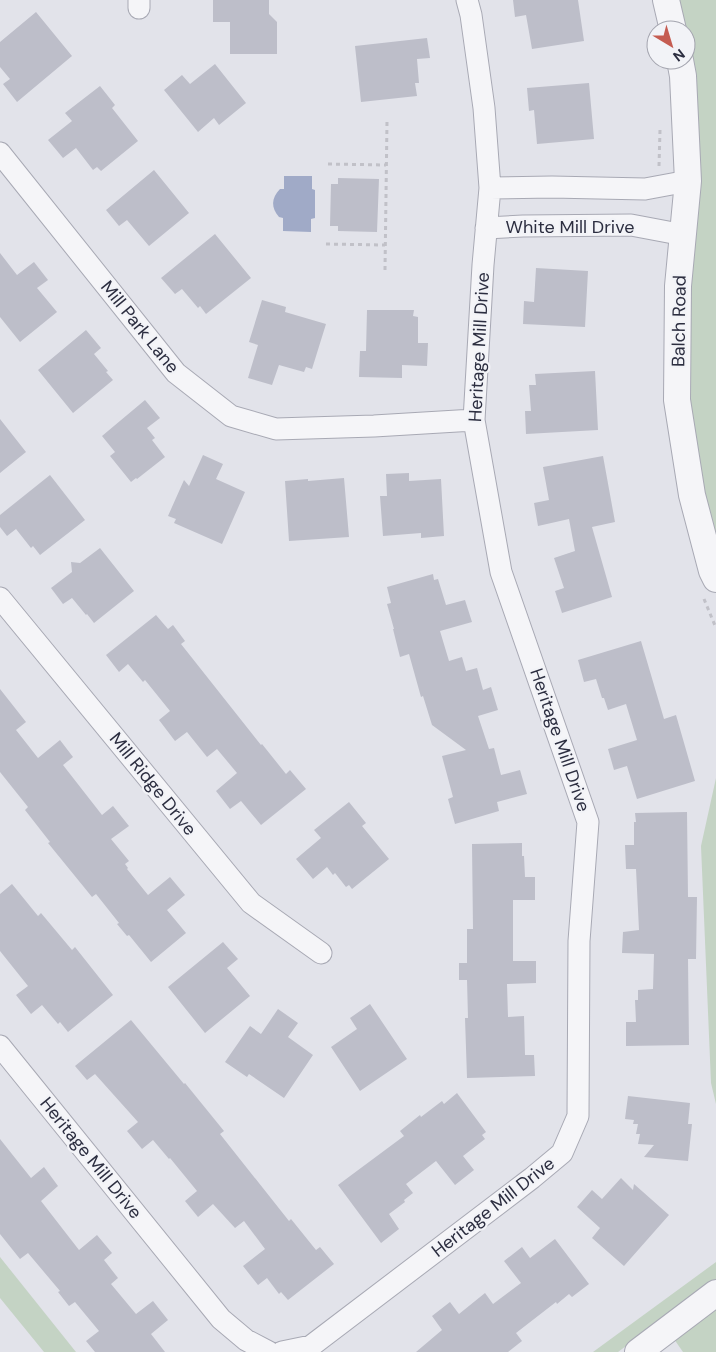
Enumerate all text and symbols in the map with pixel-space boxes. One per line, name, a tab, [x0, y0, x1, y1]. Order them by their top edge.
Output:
north arrow	[646, 20, 696, 70]
text: N	[669, 45, 689, 65]
street label: White Mill Drive	[506, 215, 634, 239]
street label: Heritage Mill Drive	[463, 272, 495, 422]
street label: Balch Road	[666, 275, 692, 367]
street label: Mill Park Lane	[95, 276, 185, 378]
street label: Heritage Mill Drive	[524, 665, 596, 815]
street label: Mill Ridge Drive	[104, 728, 202, 840]
street label: Heritage Mill Drive	[35, 1092, 147, 1224]
street label: Heritage Mill Drive	[427, 1151, 559, 1263]

